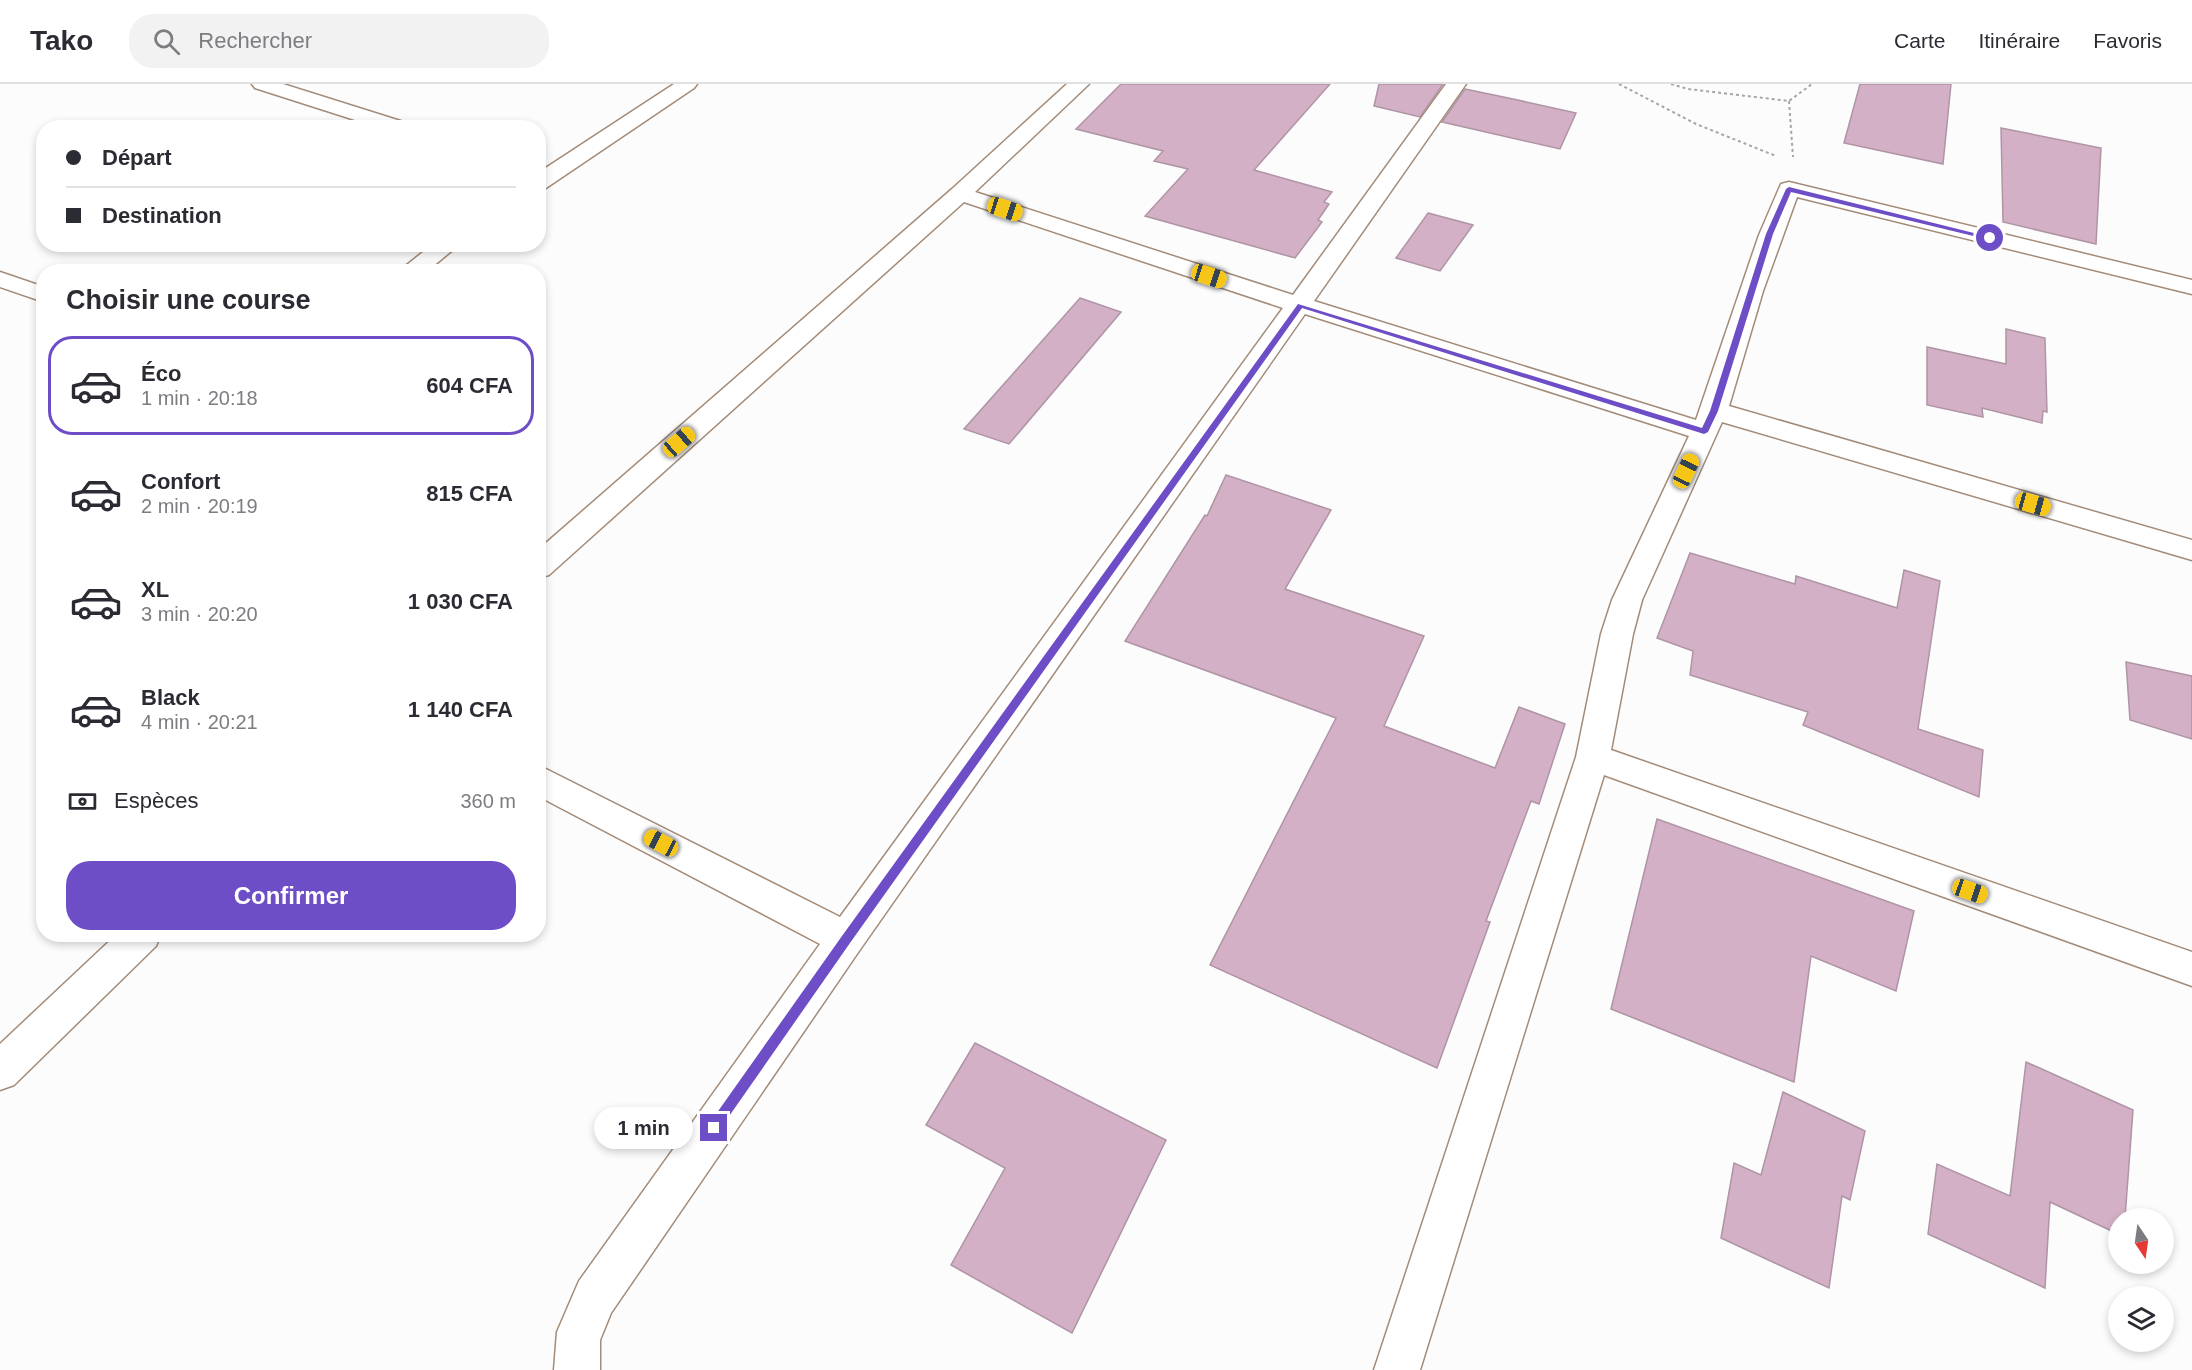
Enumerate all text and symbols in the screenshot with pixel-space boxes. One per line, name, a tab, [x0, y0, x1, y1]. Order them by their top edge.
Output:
search box	[129, 14, 549, 68]
text: Tako	[30, 25, 93, 56]
icon: search	[150, 25, 183, 58]
text: Rechercher	[198, 28, 312, 53]
text: Carte	[1894, 29, 1945, 52]
text: Itinéraire	[1978, 29, 2060, 52]
text: Favoris	[2093, 29, 2162, 52]
text: Départ	[102, 145, 172, 170]
car	[985, 195, 1025, 223]
text: Destination	[102, 203, 222, 228]
route start	[1976, 224, 2003, 251]
car	[1189, 262, 1229, 290]
text: Choisir une course	[66, 285, 311, 315]
icon: car	[69, 359, 123, 413]
text: Éco	[141, 361, 181, 386]
text: 604 CFA	[426, 373, 513, 398]
text: 1 min · 20:18	[141, 387, 258, 409]
car	[660, 423, 698, 461]
car	[1670, 451, 1702, 491]
icon: car	[69, 467, 123, 521]
text: Confort	[141, 469, 220, 494]
text: 815 CFA	[426, 481, 513, 506]
car	[2013, 490, 2053, 518]
text: 2 min · 20:19	[141, 495, 258, 517]
icon: car	[69, 575, 123, 629]
text: XL	[141, 577, 169, 602]
text: 1 030 CFA	[408, 589, 513, 614]
text: 3 min · 20:20	[141, 603, 258, 625]
icon: car	[69, 683, 123, 737]
text: Black	[141, 685, 200, 710]
text: 1 140 CFA	[408, 697, 513, 722]
text: 4 min · 20:21	[141, 711, 258, 733]
icon: cash	[66, 785, 99, 818]
text: Espèces	[114, 788, 198, 813]
text: 360 m	[460, 790, 516, 812]
car	[641, 827, 681, 859]
button: Confirmer	[66, 861, 516, 930]
car	[1950, 877, 1990, 905]
callout: 1 min	[594, 1107, 693, 1149]
route end	[700, 1114, 727, 1141]
text: 1 min	[617, 1117, 670, 1139]
north arrow	[2108, 1208, 2174, 1274]
map controls	[2108, 1208, 2174, 1352]
button: layers	[2108, 1286, 2174, 1352]

